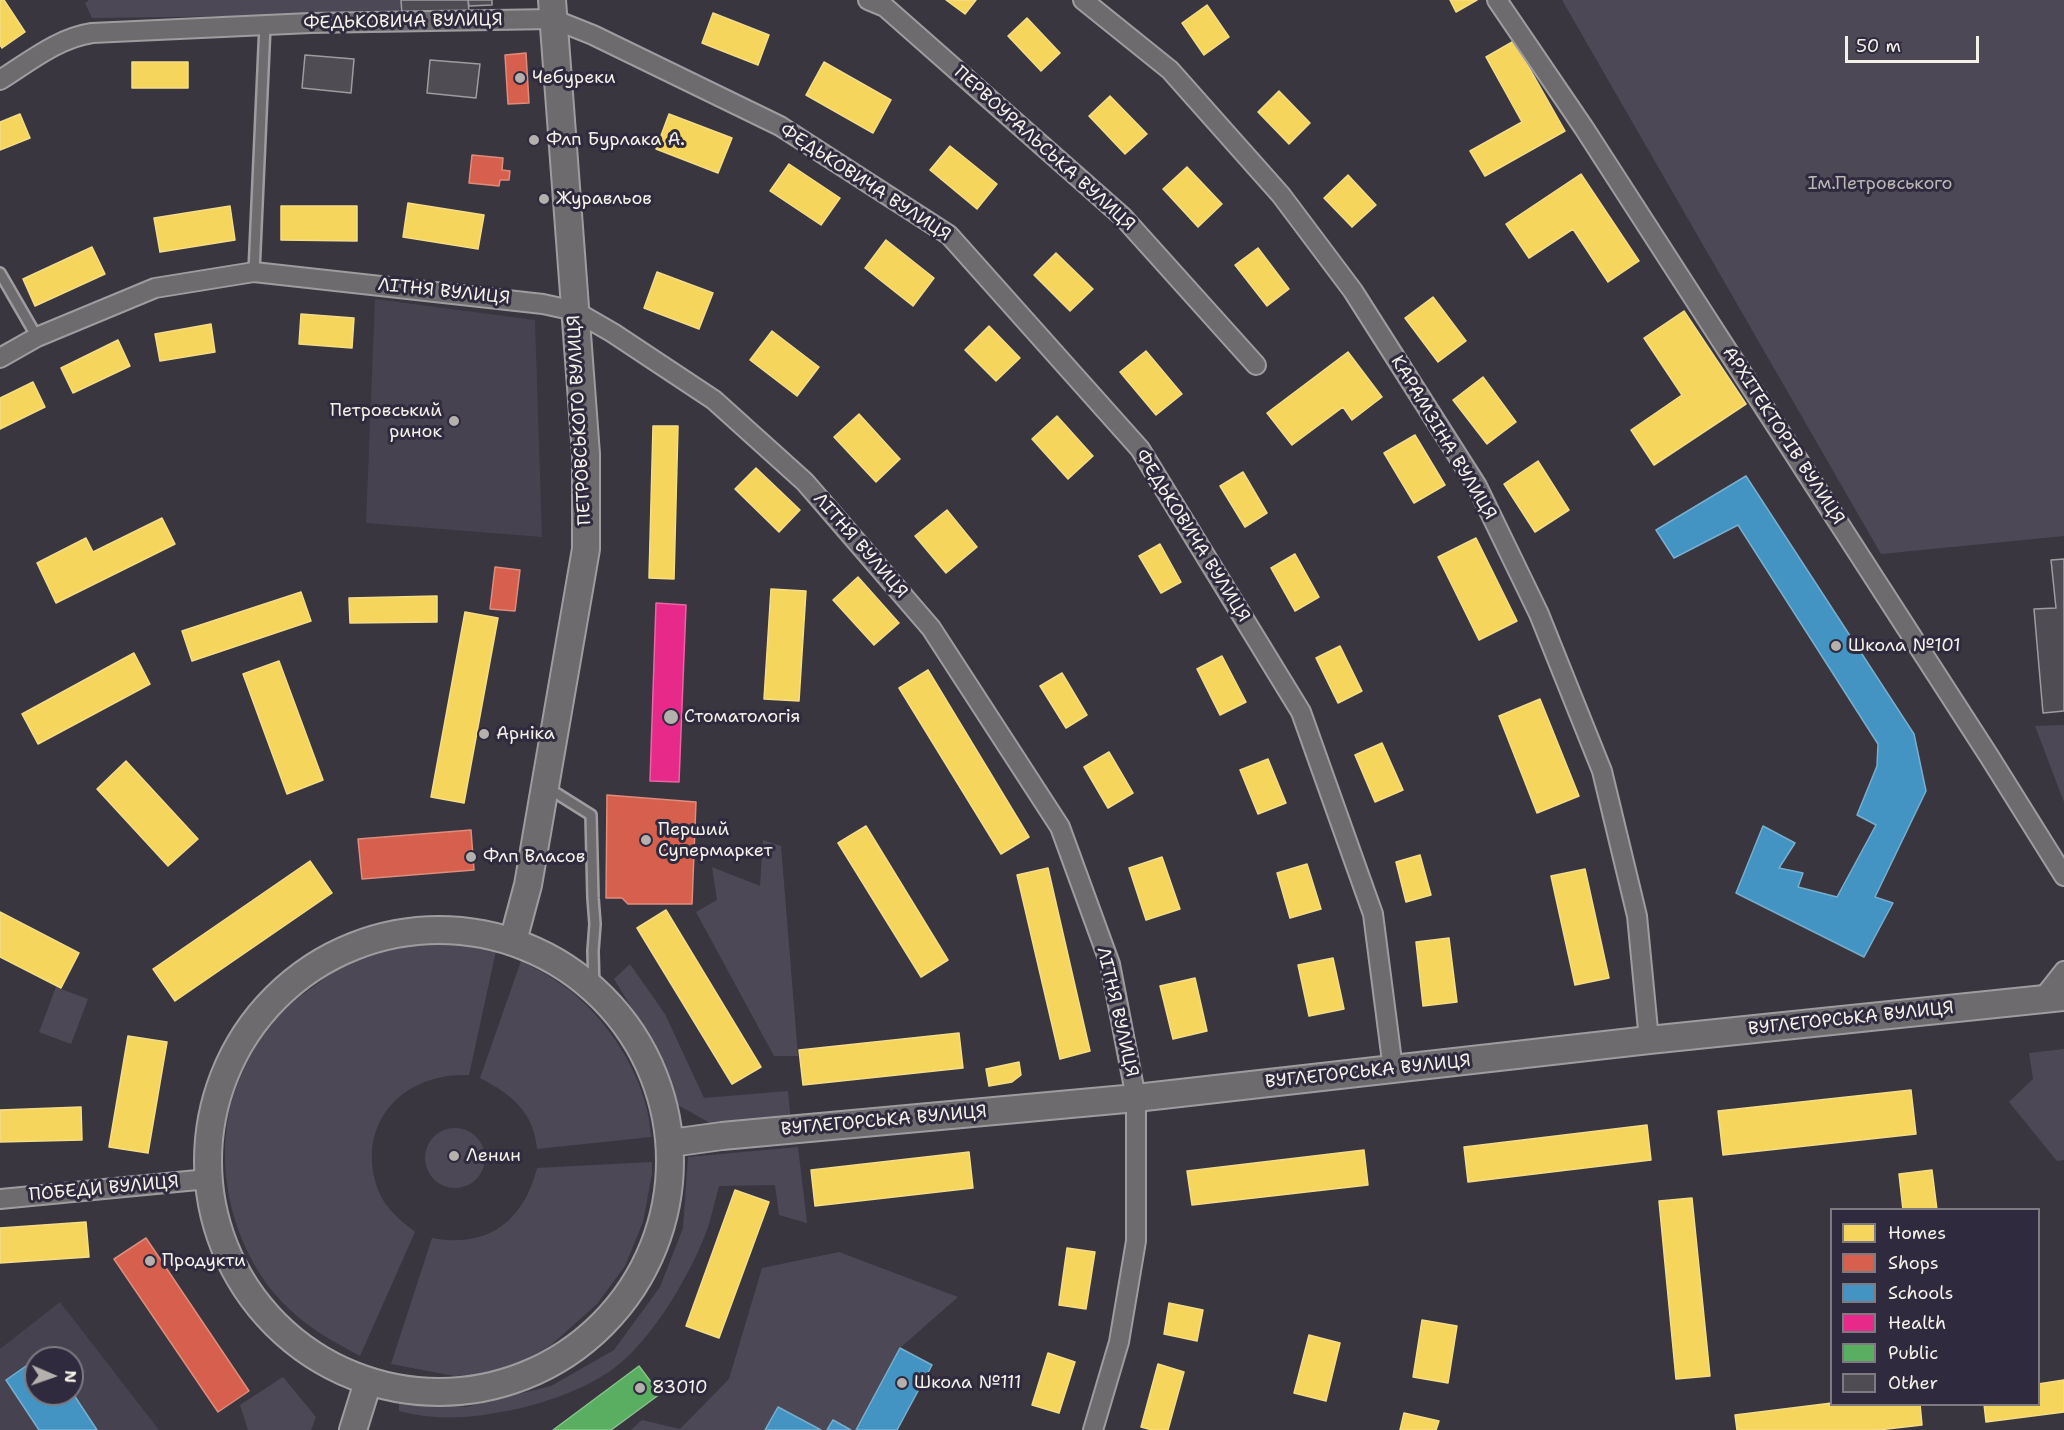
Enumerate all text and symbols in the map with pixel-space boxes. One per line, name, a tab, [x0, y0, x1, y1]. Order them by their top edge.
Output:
street label: ФЕДЬКОВИЧА ВУЛИЦЯ	[303, 9, 503, 35]
scale bar	[1848, 24, 1982, 62]
text: 50 m	[1856, 34, 1901, 58]
street label: ПЕРВОУРАЛЬСЬКА ВУЛИЦЯ	[949, 62, 1139, 236]
place label: Чебуреки	[532, 67, 615, 89]
marker: Чебуреки	[513, 71, 527, 85]
street label: ФЕДЬКОВИЧА ВУЛИЦЯ	[776, 120, 954, 246]
place label: Флп Бурлака А.	[546, 129, 685, 151]
marker: Флп Бурлака А.	[527, 133, 541, 147]
park label: Ім.Петровського	[1808, 173, 1952, 195]
place label: Журавльов	[556, 188, 652, 210]
marker: Журавльов	[537, 192, 551, 206]
street label: ЛІТНЯ ВУЛИЦЯ	[377, 274, 511, 310]
street label: ПЕТРОВСЬКОГО ВУЛИЦЯ	[564, 314, 596, 526]
street label: АРХІТЕКТОРІВ ВУЛИЦЯ	[1717, 343, 1849, 529]
street label: КАРАМЗІНА ВУЛИЦЯ	[1385, 352, 1501, 524]
place label: Петровський ринок	[330, 400, 442, 442]
marker: Петровський ринок	[447, 414, 461, 428]
street label: ФЕДЬКОВИЧА ВУЛИЦЯ	[1130, 446, 1254, 626]
street label: ЛІТНЯ ВУЛИЦЯ	[808, 489, 912, 603]
place label: Школа №101	[1848, 635, 1961, 657]
marker: Школа №101	[1829, 639, 1843, 653]
place label: Стоматологія	[684, 706, 801, 728]
marker: Стоматологія	[662, 708, 680, 726]
place label: Арніка	[496, 723, 555, 745]
marker: Арніка	[477, 727, 491, 741]
place label: Перший Супермаркет	[658, 819, 773, 862]
marker: Перший Супермаркет	[639, 833, 653, 847]
place label: Флп Власов	[483, 846, 585, 868]
marker: Флп Власов	[464, 850, 478, 864]
street label: ЛІТНЯ ВУЛИЦЯ	[1092, 945, 1142, 1079]
street label: ВУГЛЕГОРСЬКА ВУЛИЦЯ	[1747, 997, 1955, 1041]
street label: ВУГЛЕГОРСЬКА ВУЛИЦЯ	[1264, 1050, 1472, 1094]
street label: ВУГЛЕГОРСЬКА ВУЛИЦЯ	[780, 1101, 988, 1141]
place label: Ленин	[466, 1145, 521, 1167]
marker: Ленин	[447, 1149, 461, 1163]
street label: ПОБЕДИ ВУЛИЦЯ	[28, 1172, 180, 1206]
legend	[1830, 1208, 2040, 1406]
text: Homes	[1888, 1221, 1946, 1245]
place label: Продукти	[162, 1250, 246, 1272]
text: Shops	[1888, 1251, 1939, 1275]
marker: Продукти	[143, 1254, 157, 1268]
text: Schools	[1888, 1281, 1954, 1305]
text: Health	[1888, 1311, 1946, 1335]
text: Public	[1888, 1341, 1938, 1365]
north arrow	[24, 1346, 84, 1406]
text: N	[60, 1370, 81, 1383]
text: Other	[1888, 1371, 1938, 1395]
place label: Школа №111	[914, 1372, 1022, 1394]
marker: Школа №111	[895, 1376, 909, 1390]
place label: 83010	[652, 1377, 708, 1399]
marker: 83010	[633, 1381, 647, 1395]

